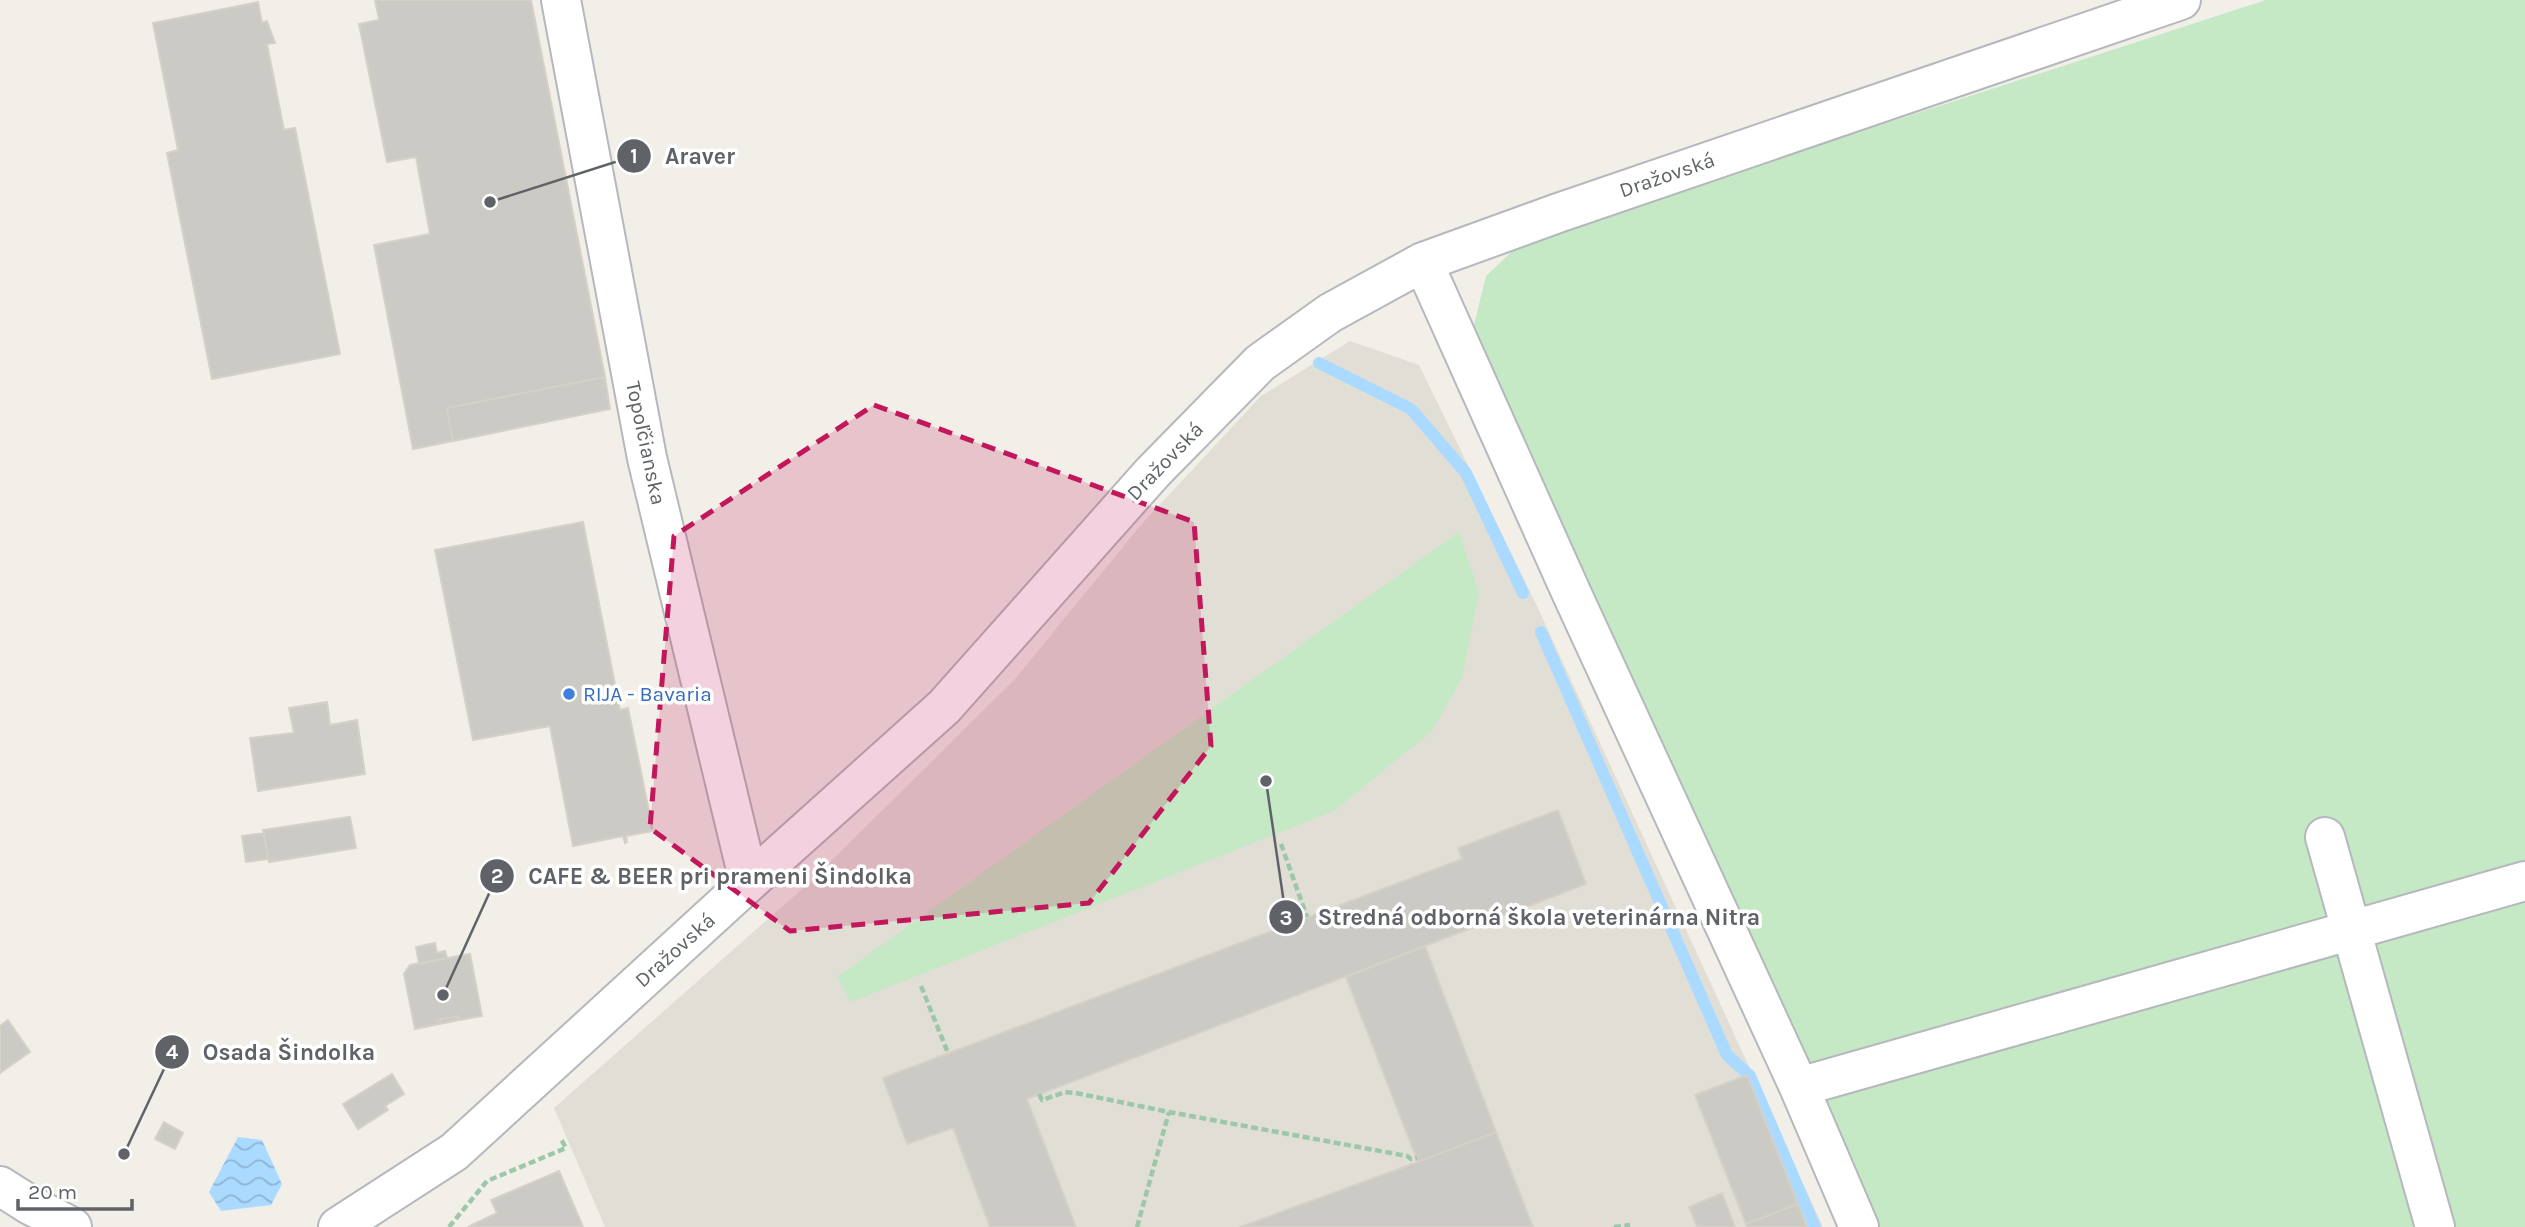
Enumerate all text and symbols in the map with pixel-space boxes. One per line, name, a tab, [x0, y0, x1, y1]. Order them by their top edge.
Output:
callout: Araver	[616, 134, 749, 178]
text: Araver	[665, 143, 735, 170]
text: 1	[630, 144, 638, 168]
street label: Dražovská	[1616, 147, 1718, 203]
street label: Topoľčianska	[621, 379, 671, 507]
street label: Dražovská	[1122, 417, 1208, 505]
place label: RIJA - Bavaria	[583, 682, 712, 706]
marker: RIJA - Bavaria	[561, 686, 577, 702]
callout: CAFE & BEER pri prameni Šindolka	[479, 854, 926, 898]
text: CAFE & BEER pri prameni Šindolka	[528, 861, 912, 890]
text: 2	[491, 864, 503, 888]
callout: Stredná odborná škola veterinárna Nitra	[1269, 895, 1774, 939]
text: Stredná odborná škola veterinárna Nitra	[1318, 904, 1760, 931]
text: 3	[1279, 906, 1293, 930]
street label: Dražovská	[630, 908, 720, 992]
callout: Osada Šindolka	[154, 1030, 389, 1074]
text: Osada Šindolka	[203, 1037, 375, 1066]
text: 4	[166, 1040, 179, 1064]
scale bar	[18, 1168, 131, 1212]
text: 20 m	[28, 1180, 77, 1204]

